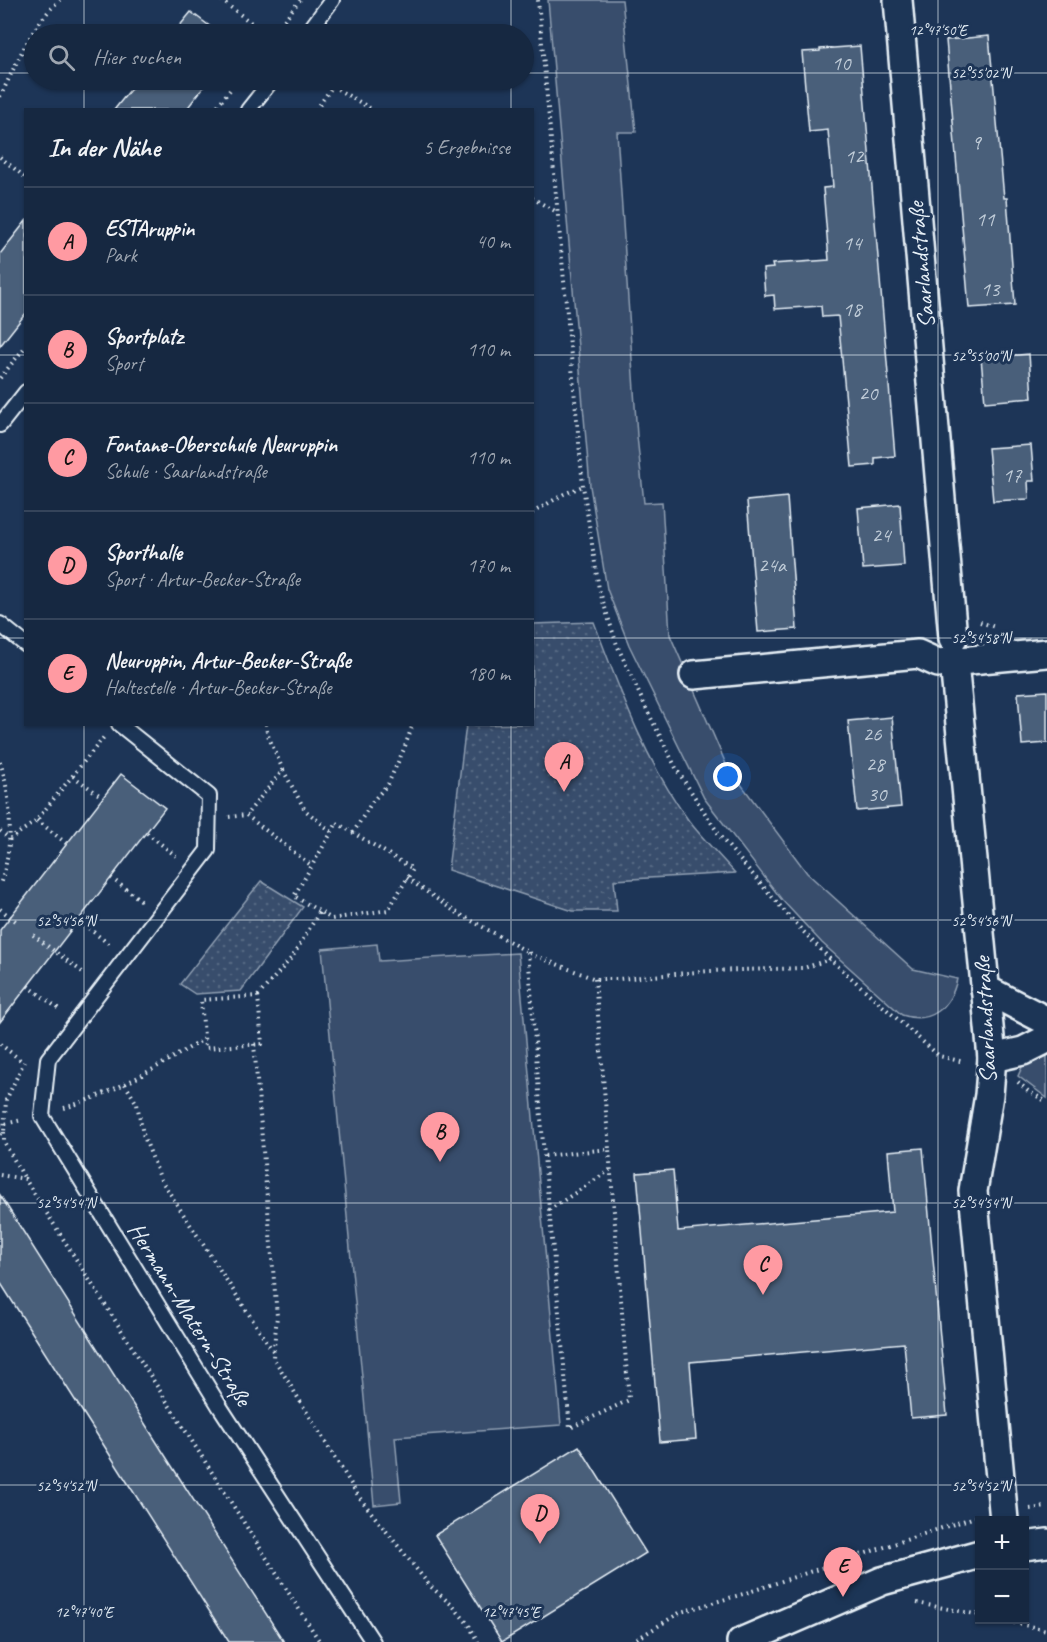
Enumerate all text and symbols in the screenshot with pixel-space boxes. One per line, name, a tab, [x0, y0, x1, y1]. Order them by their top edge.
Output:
text: 12°47'50"E	[909, 21, 969, 40]
search box	[24, 24, 534, 90]
icon: search	[45, 41, 78, 74]
text: Hier suchen	[93, 43, 181, 71]
house number: 10	[832, 50, 852, 76]
text: 52°55'02"N	[951, 64, 1014, 83]
house number: 9	[971, 129, 982, 155]
text: In der Nähe	[48, 131, 160, 164]
text: 5 Ergebnisse	[423, 135, 510, 160]
house number: 12	[845, 143, 865, 169]
street label: Saarlandstraße	[900, 198, 941, 329]
house number: 11	[976, 206, 996, 232]
text: ESTAruppin	[105, 215, 194, 243]
text: A	[62, 229, 73, 254]
text: 40 m	[476, 229, 510, 254]
house number: 14	[843, 230, 864, 256]
text: Park	[105, 243, 137, 268]
house number: 13	[981, 276, 1001, 302]
house number: 18	[843, 296, 864, 322]
text: Sportplatz	[105, 323, 183, 351]
text: B	[62, 337, 73, 362]
text: 110 m	[467, 337, 510, 362]
text: 52°55'00"N	[951, 347, 1014, 366]
text: Sport	[105, 351, 143, 376]
house number: 20	[859, 380, 879, 406]
text: Fontane-Oberschule Neuruppin	[105, 431, 337, 459]
text: C	[63, 445, 72, 470]
text: 110 m	[467, 445, 510, 470]
text: Schule · Saarlandstraße	[105, 459, 267, 484]
house number: 17	[1003, 462, 1023, 488]
house number: 24	[872, 522, 893, 548]
text: Sporthalle	[105, 539, 182, 567]
house number: 24a	[758, 552, 788, 578]
text: D	[62, 553, 73, 578]
text: 170 m	[467, 553, 510, 578]
text: Sport · Artur-Becker-Straße	[105, 567, 300, 592]
text: 52°54'58"N	[951, 629, 1014, 648]
text: Neuruppin, Artur-Becker-Straße	[105, 647, 351, 675]
text: E	[62, 661, 73, 686]
text: 180 m	[467, 661, 510, 686]
text: Haltestelle · Artur-Becker-Straße	[105, 675, 332, 700]
house number: 26	[863, 721, 882, 747]
pin: A	[544, 742, 584, 792]
house number: 28	[866, 751, 887, 777]
your location	[713, 762, 742, 791]
house number: 30	[868, 781, 888, 807]
text: 52°54'56"N	[36, 912, 99, 931]
text: 52°54'56"N	[951, 912, 1014, 931]
street label: Saarlandstraße	[967, 954, 1003, 1084]
pin: B	[420, 1112, 460, 1162]
text: 52°54'54"N	[36, 1194, 99, 1213]
text: 52°54'54"N	[951, 1194, 1014, 1213]
street label: Hermann-Matern-Straße	[121, 1217, 260, 1413]
pin: C	[744, 1246, 783, 1295]
text: 52°54'52"N	[36, 1477, 99, 1496]
text: 52°54'52"N	[951, 1477, 1014, 1496]
pin: D	[520, 1494, 560, 1544]
map controls	[975, 1516, 1029, 1624]
button: +	[975, 1516, 1029, 1570]
pin: E	[824, 1548, 862, 1597]
button: −	[975, 1570, 1029, 1624]
text: 12°47'40"E	[55, 1603, 115, 1622]
text: 12°47'45"E	[482, 1603, 542, 1622]

